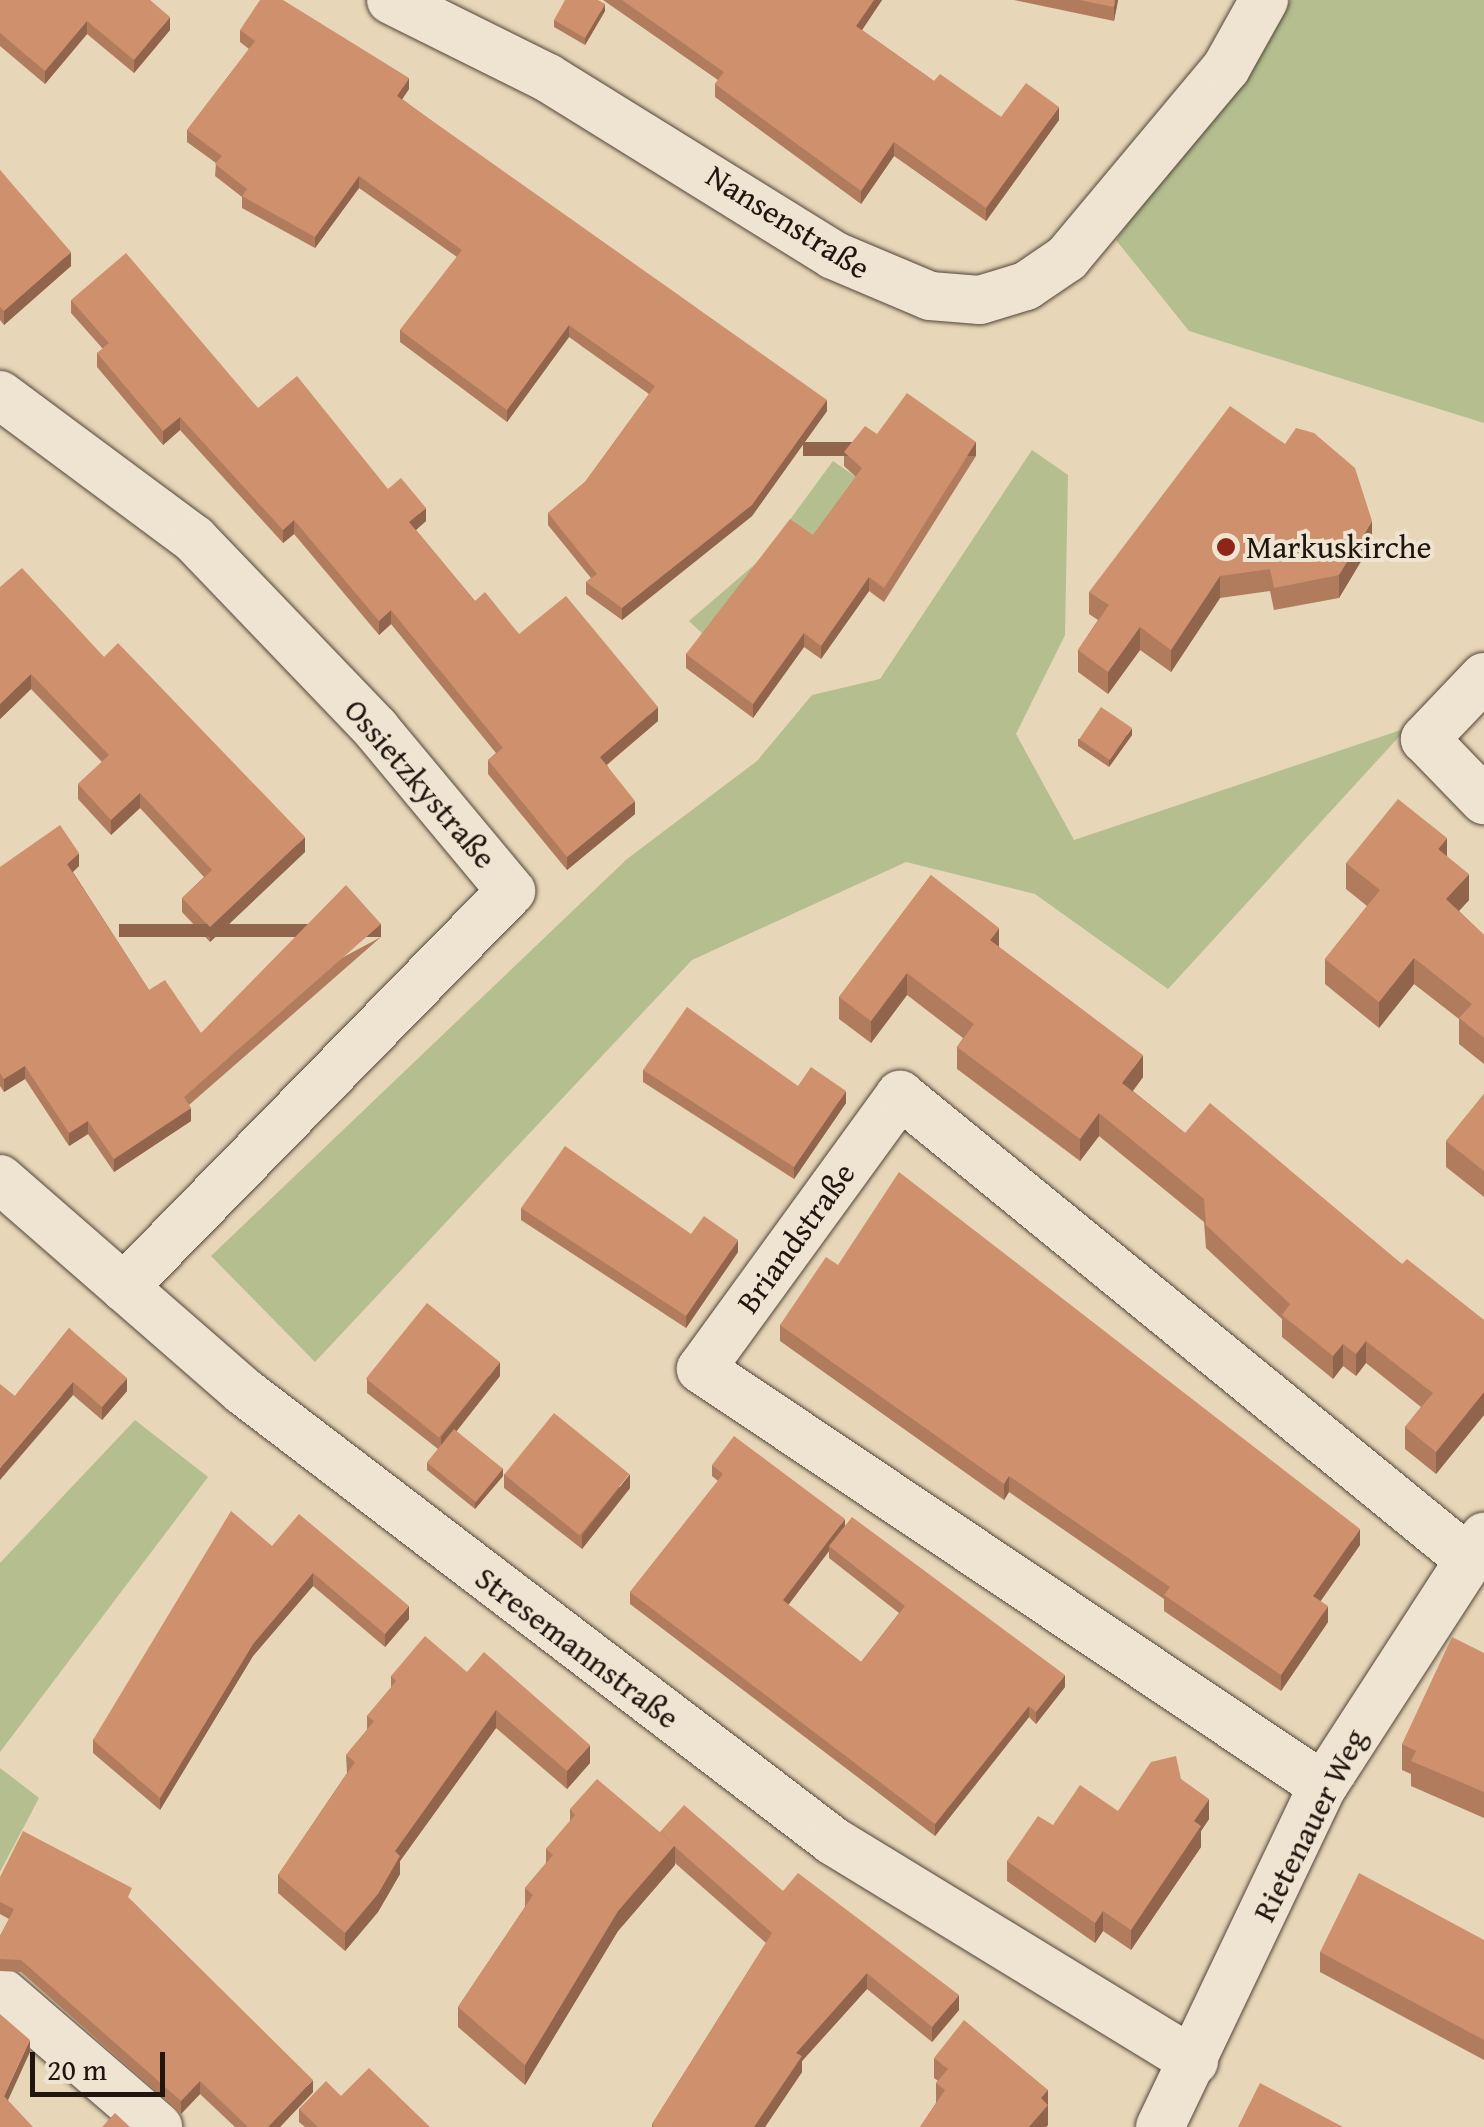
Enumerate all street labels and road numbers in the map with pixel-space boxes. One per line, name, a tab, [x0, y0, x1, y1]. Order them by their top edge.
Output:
street label: Nansenstraße	[699, 157, 877, 287]
street label: Ossietzkystraße	[336, 691, 504, 877]
street label: Briandstraße	[729, 1155, 863, 1321]
street label: Stresemannstraße	[467, 1559, 687, 1737]
street label: Rietenauer Weg	[1245, 1722, 1375, 1928]

